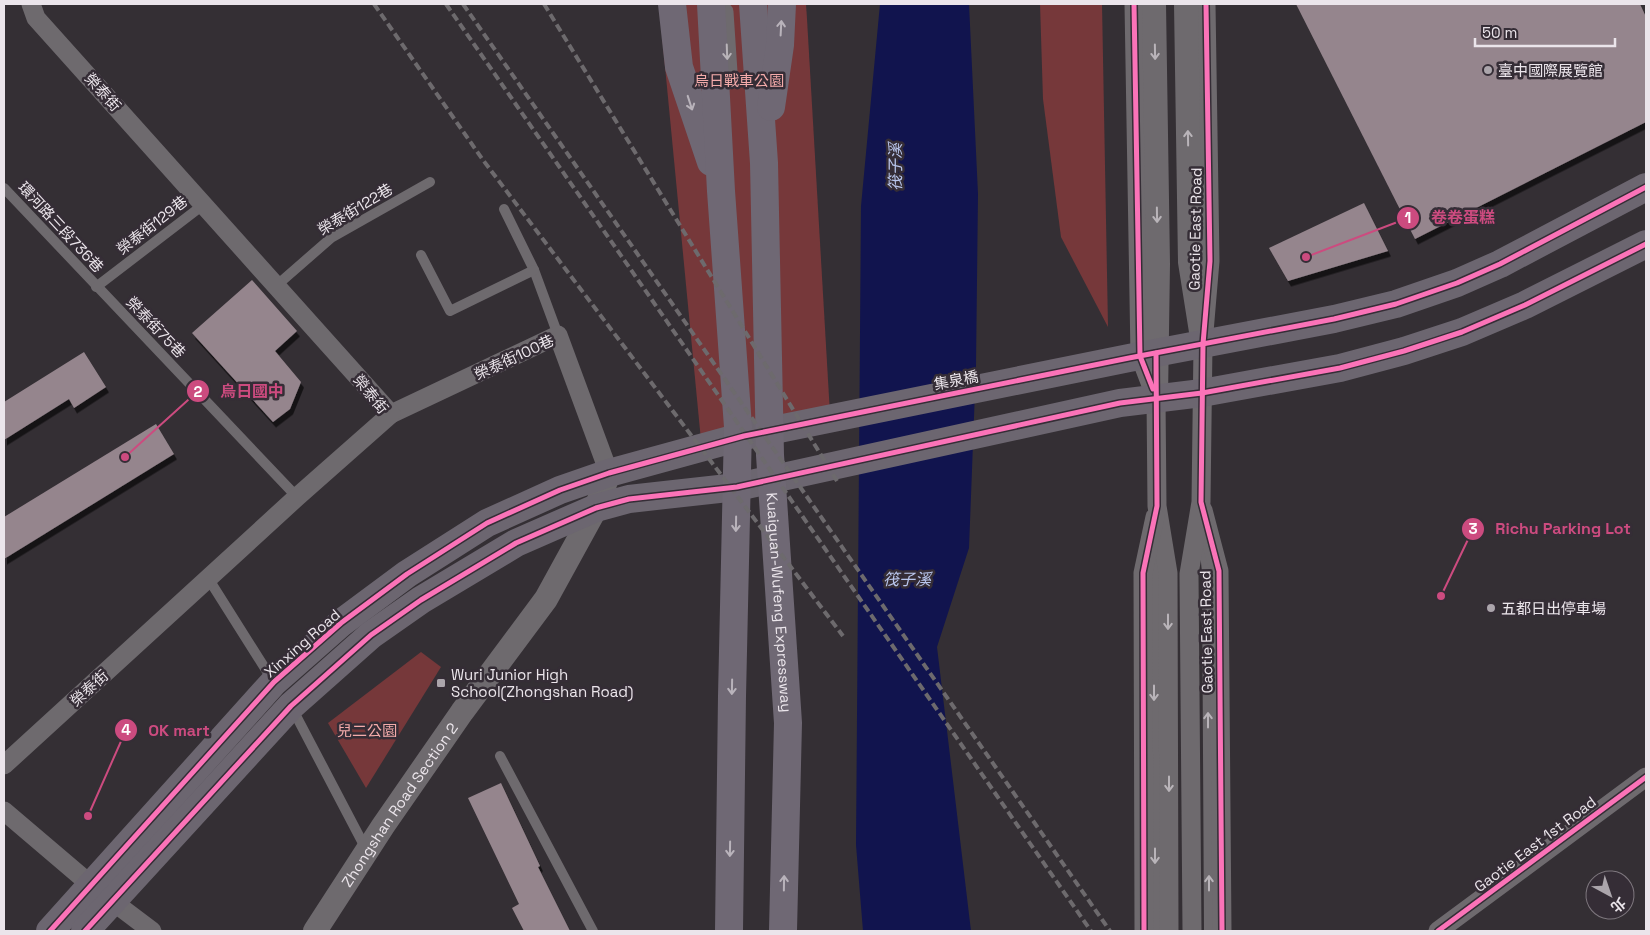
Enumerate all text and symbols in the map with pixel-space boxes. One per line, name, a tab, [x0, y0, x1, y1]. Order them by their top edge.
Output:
scale bar	[1475, 15, 1615, 47]
one-way arrow	[776, 20, 785, 36]
text: 50 m	[1482, 23, 1517, 42]
one-way arrow	[723, 44, 732, 60]
one-way arrow	[1150, 44, 1160, 60]
place label: 臺中國際展覽館	[1498, 61, 1603, 80]
marker: 臺中國際展覽館	[1482, 64, 1494, 76]
street label: 榮泰街	[81, 69, 125, 115]
park label: 烏日戰車公園	[694, 71, 784, 90]
one-way arrow	[686, 94, 696, 110]
one-way arrow	[1183, 131, 1193, 147]
water label: 筏子溪	[885, 141, 906, 191]
street label: Gaotie East Road	[1184, 167, 1206, 291]
street label: 環河路三段736巷	[14, 178, 108, 276]
street label: 榮泰街122巷	[314, 179, 396, 239]
street label: 榮泰街129巷	[113, 192, 191, 258]
callout: 卷卷蛋糕	[1396, 202, 1505, 233]
one-way arrow	[1153, 207, 1162, 223]
text: 卷卷蛋糕	[1431, 207, 1495, 228]
text: 1	[1405, 208, 1411, 227]
street label: 榮泰街75巷	[122, 293, 190, 361]
street label: 榮泰街100巷	[471, 330, 557, 384]
street label: 集泉橋	[932, 366, 980, 394]
street label: 榮泰街	[349, 371, 393, 417]
callout: 烏日國中	[185, 376, 294, 407]
text: 烏日國中	[220, 381, 284, 402]
text: 2	[194, 382, 203, 401]
street label: Kuaiguan-Wufeng Expressway	[763, 492, 797, 713]
callout: Richu Parking Lot	[1460, 513, 1641, 544]
one-way arrow	[731, 516, 741, 532]
text: Richu Parking Lot	[1495, 518, 1631, 539]
text: 3	[1468, 519, 1478, 538]
water label: 筏子溪	[883, 569, 933, 590]
street label: Gaotie East Road	[1195, 570, 1217, 694]
place label: 五都日出停車場	[1501, 599, 1606, 618]
marker: 五都日出停車場	[1485, 602, 1497, 614]
street label: Xinxing Road	[260, 605, 344, 681]
one-way arrow	[1163, 614, 1173, 630]
place label: Wuri Junior High School(Zhongshan Road)	[451, 665, 633, 702]
street label: 榮泰街	[66, 666, 112, 710]
marker: Wuri Junior High School(Zhongshan Road)	[435, 677, 447, 689]
one-way arrow	[727, 678, 737, 694]
one-way arrow	[1149, 685, 1159, 701]
one-way arrow	[1203, 712, 1213, 728]
callout: OK mart	[113, 715, 220, 746]
street label: Zhongshan Road Section 2	[337, 719, 461, 890]
text: 4	[121, 720, 131, 739]
text: OK mart	[148, 720, 210, 741]
park label: 兒二公園	[337, 721, 397, 740]
one-way arrow	[1164, 776, 1174, 792]
street label: Gaotie East 1st Road	[1470, 792, 1600, 896]
one-way arrow	[725, 840, 735, 857]
one-way arrow	[1150, 848, 1160, 864]
north arrow	[1585, 870, 1635, 920]
one-way arrow	[780, 875, 789, 891]
one-way arrow	[1204, 875, 1214, 891]
text: 北	[1607, 894, 1630, 916]

